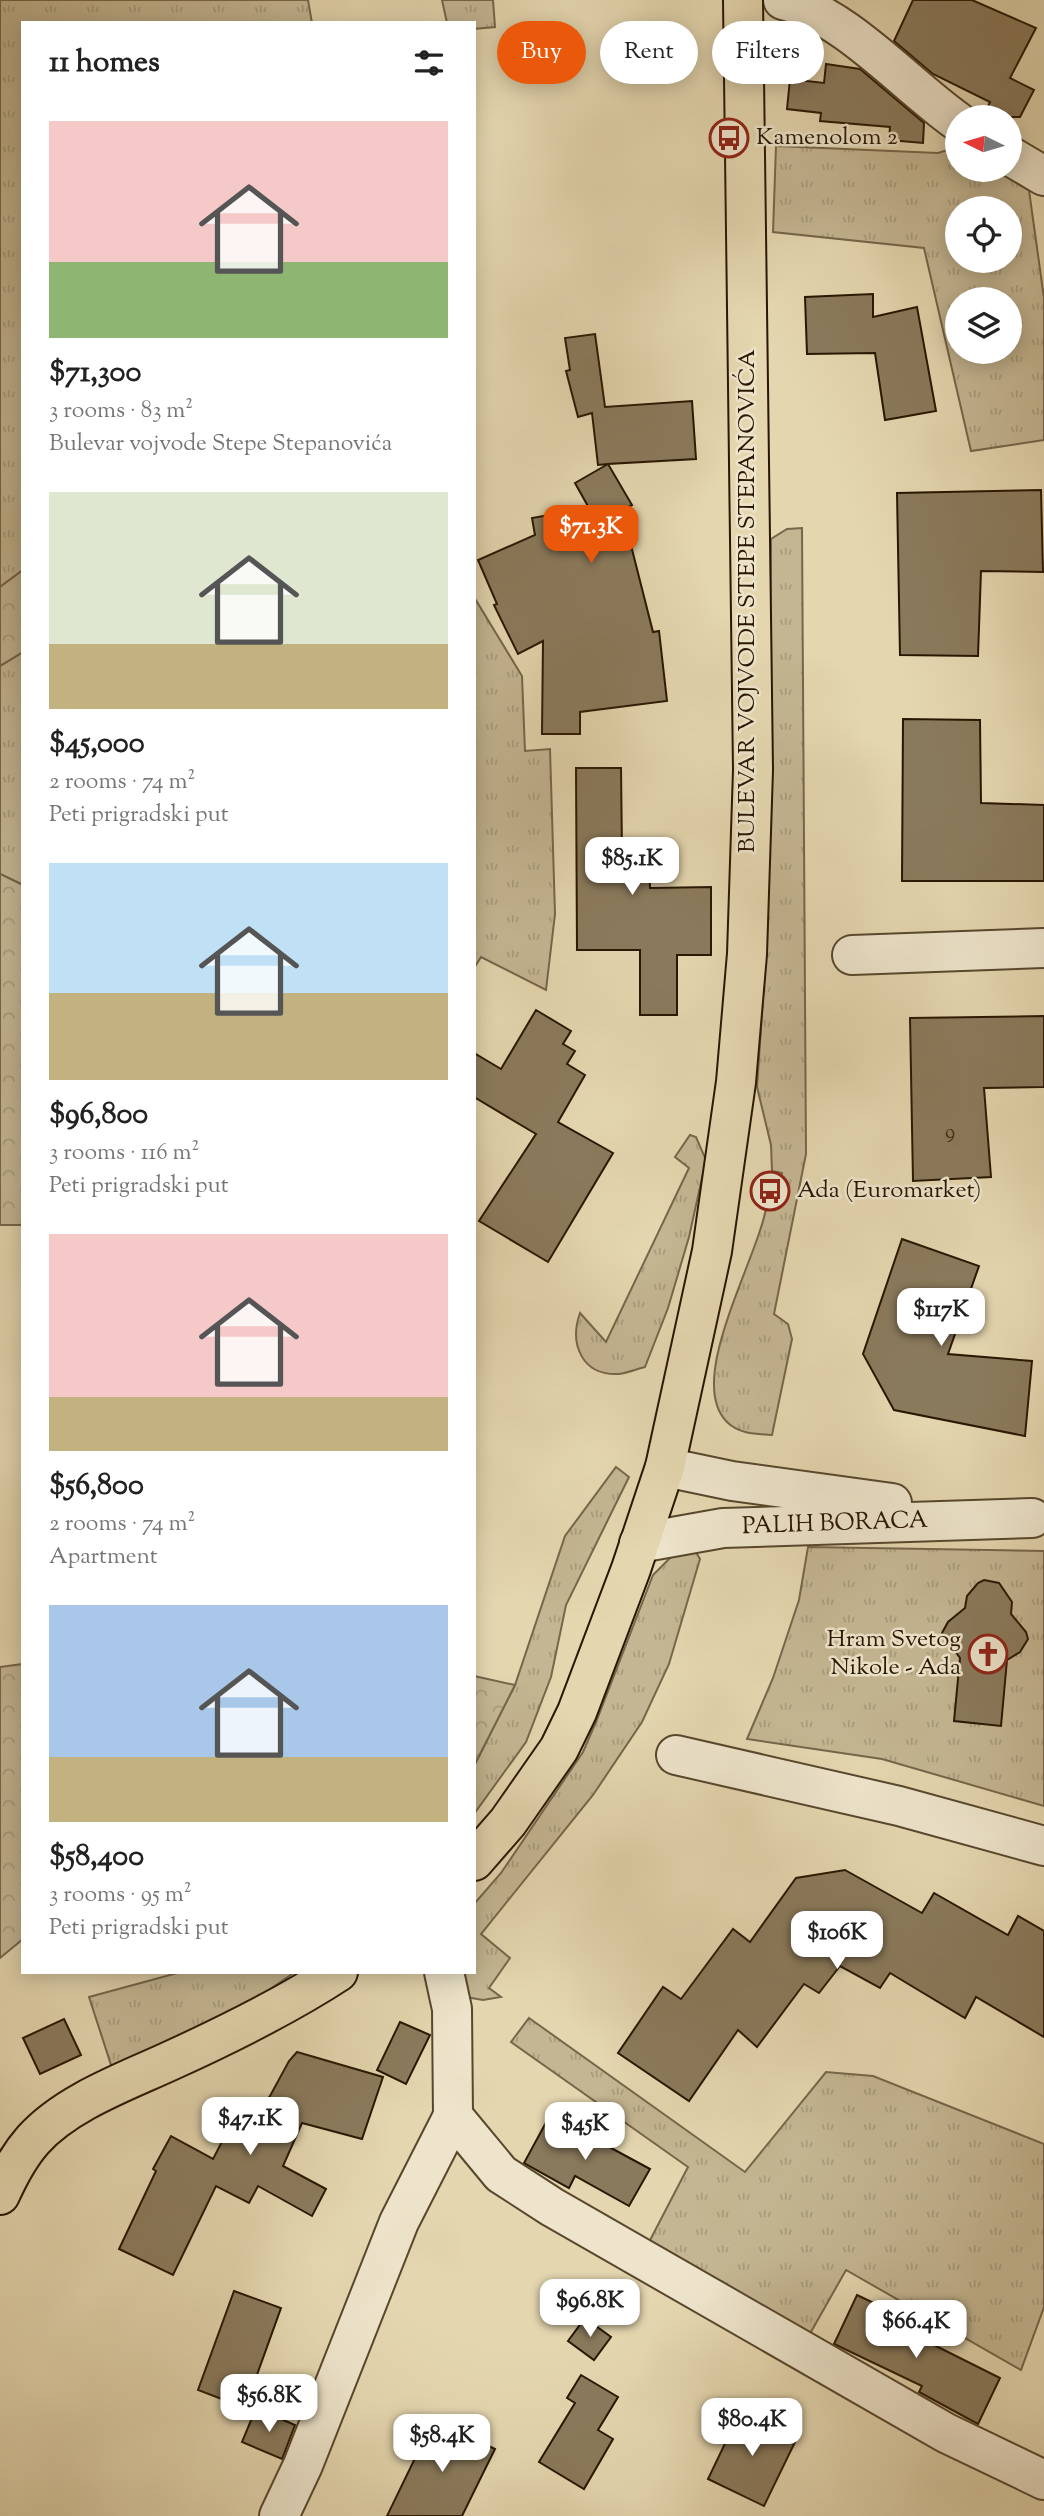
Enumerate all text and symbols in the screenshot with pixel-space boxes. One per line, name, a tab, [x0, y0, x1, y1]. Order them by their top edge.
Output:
chip: Buy	[497, 21, 586, 84]
chip: Rent	[600, 21, 698, 84]
chip: Filters	[712, 21, 824, 84]
text: 11 homes	[49, 42, 160, 85]
icon: filters	[410, 44, 448, 82]
north arrow	[945, 105, 1022, 182]
map controls	[945, 105, 1022, 364]
bus stop icon: Kamenolom 2	[708, 117, 750, 159]
place label: Kamenolom 2	[756, 121, 898, 155]
icon: home	[186, 166, 312, 292]
button: locate	[945, 196, 1022, 273]
button: layers	[945, 287, 1022, 364]
street label: BULEVAR VOJVODE STEPE STEPANOVIĆA	[731, 348, 765, 853]
text: $71,300	[49, 352, 141, 395]
text: 3 rooms · 83 m²	[49, 395, 193, 428]
text: Bulevar vojvode Stepe Stepanovića	[49, 428, 392, 461]
pin: $71.3K	[534, 505, 648, 565]
text: $71.3K	[559, 511, 623, 544]
icon: home	[186, 537, 312, 663]
text: $45,000	[49, 723, 145, 766]
text: 2 rooms · 74 m²	[49, 766, 195, 799]
text: Peti prigradski put	[49, 799, 229, 832]
pin: $85.1K	[575, 838, 689, 897]
text: $85.1K	[601, 843, 663, 876]
icon: home	[186, 908, 312, 1034]
text: $96,800	[49, 1094, 148, 1137]
house number: 9	[945, 1118, 955, 1148]
text: 3 rooms · 116 m²	[49, 1137, 199, 1170]
text: Peti prigradski put	[49, 1170, 229, 1203]
bus stop icon: Ada (Euromarket)	[749, 1170, 791, 1212]
place label: Ada (Euromarket)	[797, 1174, 981, 1208]
icon: home	[186, 1279, 312, 1405]
pin: $117K	[892, 1288, 990, 1348]
text: $117K	[913, 1294, 969, 1327]
text: $56,800	[49, 1465, 144, 1508]
street label: PALIH BORACA	[741, 1504, 929, 1544]
text: 2 rooms · 74 m²	[49, 1508, 195, 1541]
text: Apartment	[49, 1541, 158, 1574]
place label: Hram Svetog Nikole - Ada	[827, 1623, 961, 1685]
church icon: Hram Svetog Nikole - Ada	[967, 1633, 1009, 1675]
icon: home	[186, 1650, 312, 1776]
text: $58,400	[49, 1836, 144, 1879]
text: 3 rooms · 95 m²	[49, 1879, 192, 1912]
text: Peti prigradski put	[49, 1912, 229, 1945]
pin: $106K	[788, 1912, 886, 1971]
text: $106K	[807, 1917, 867, 1950]
pin: $47.1K	[193, 2098, 307, 2157]
pin: $45K	[544, 2102, 626, 2162]
text: $47.1K	[218, 2103, 282, 2136]
text: $45K	[561, 2108, 609, 2141]
pin: $96.8K	[533, 2280, 647, 2339]
text: $96.8K	[556, 2285, 624, 2318]
pin: $66.4K	[859, 2300, 973, 2360]
text: $66.4K	[882, 2306, 950, 2339]
pin: $56.8K	[212, 2374, 326, 2434]
text: $56.8K	[236, 2380, 302, 2413]
pin: $80.4K	[695, 2398, 809, 2458]
text: $80.4K	[717, 2404, 787, 2437]
pin: $58.4K	[385, 2414, 499, 2474]
text: $58.4K	[409, 2420, 475, 2453]

